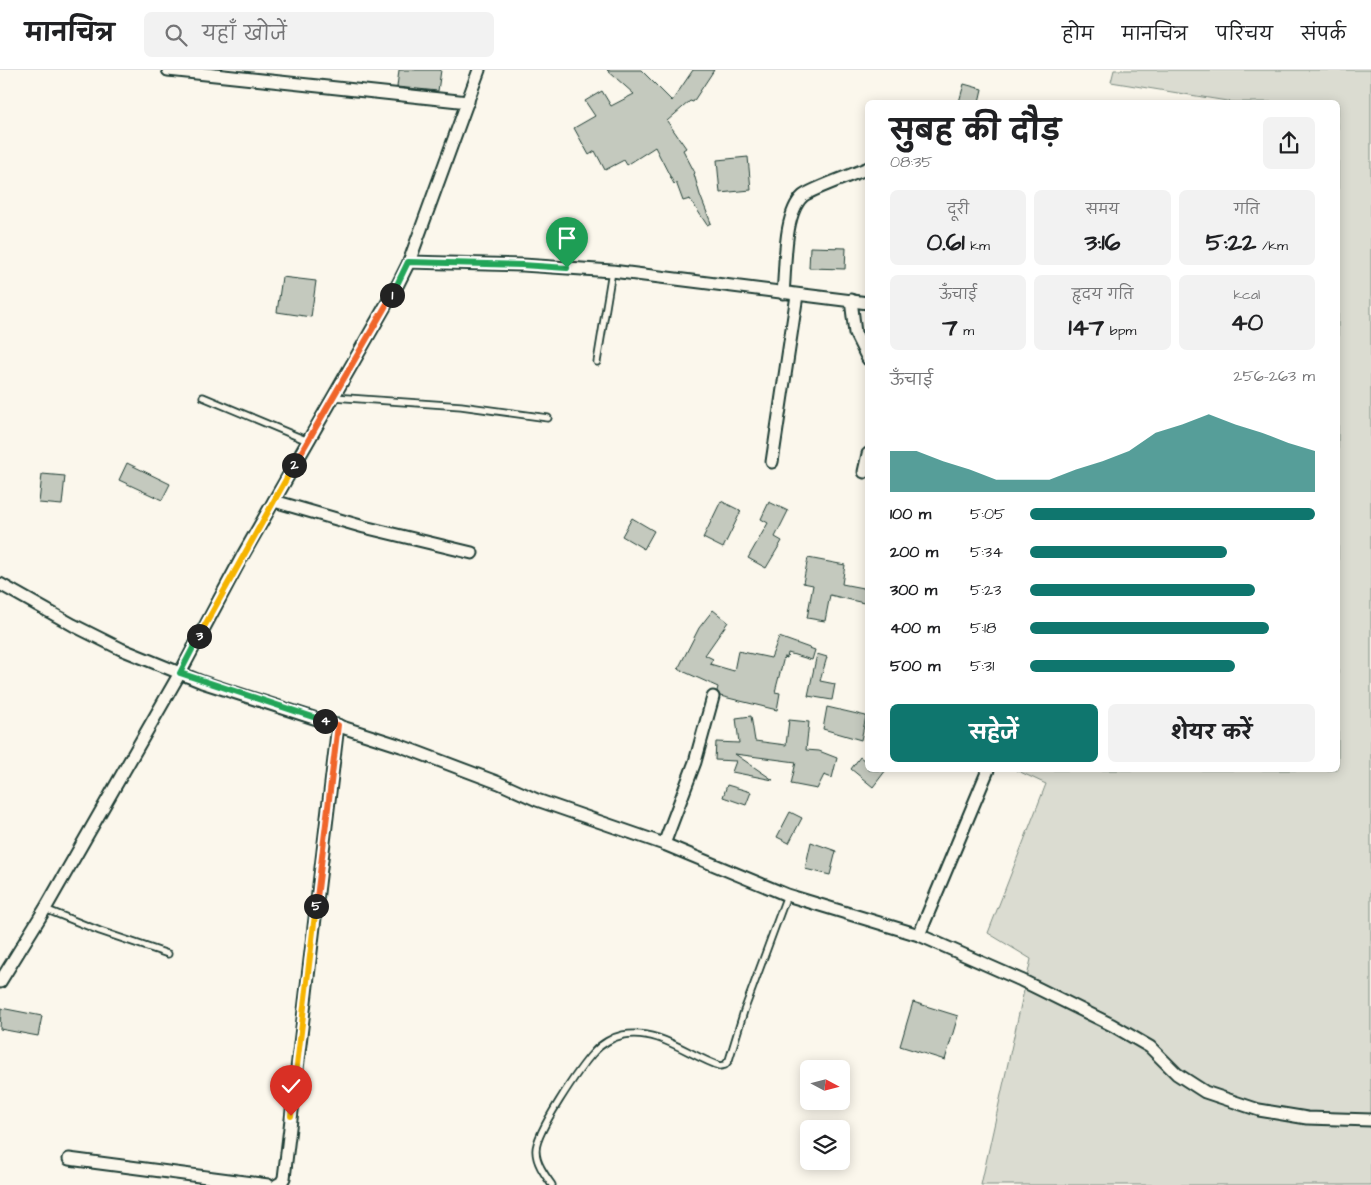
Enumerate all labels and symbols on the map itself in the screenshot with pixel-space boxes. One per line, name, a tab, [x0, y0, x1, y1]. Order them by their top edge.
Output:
pin	[546, 217, 588, 268]
pin: 1	[380, 282, 404, 308]
pin: 2	[282, 452, 306, 478]
pin: 3	[186, 624, 212, 648]
pin: 4	[312, 708, 338, 734]
pin: 5	[304, 894, 328, 918]
north arrow	[800, 1060, 850, 1110]
pin	[270, 1065, 312, 1116]

